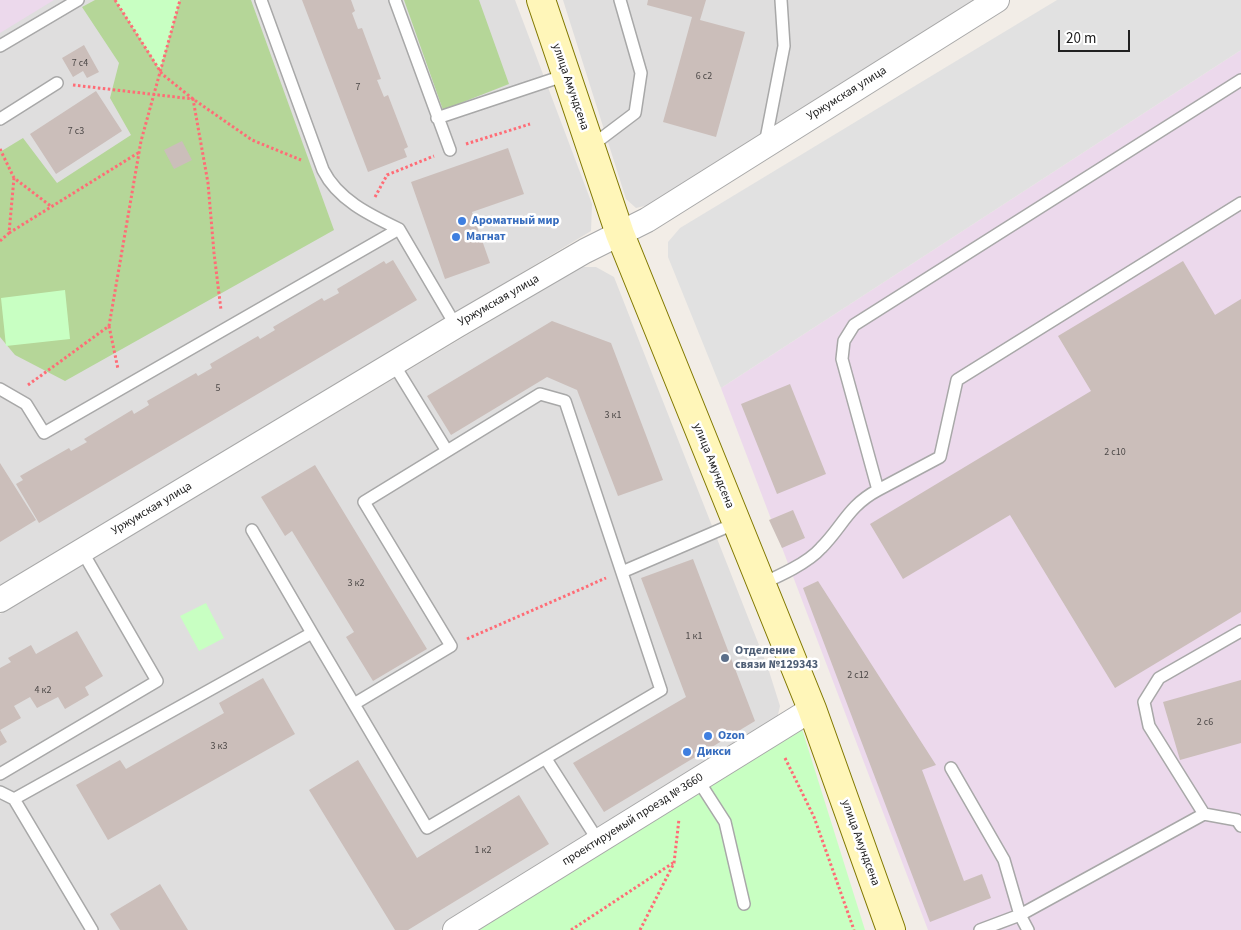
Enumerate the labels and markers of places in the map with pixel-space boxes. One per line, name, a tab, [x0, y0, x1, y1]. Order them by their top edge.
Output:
place label: Ароматный мир	[472, 214, 559, 228]
marker: Ароматный мир	[456, 215, 468, 227]
place label: Магнат	[466, 230, 506, 244]
marker: Магнат	[450, 231, 462, 243]
place label: Отделение связи №129343	[735, 644, 818, 672]
marker: Отделение связи №129343	[719, 652, 731, 664]
place label: Ozon	[718, 729, 745, 743]
marker: Ozon	[702, 730, 714, 742]
place label: Дикси	[697, 745, 731, 759]
marker: Дикси	[681, 746, 693, 758]

